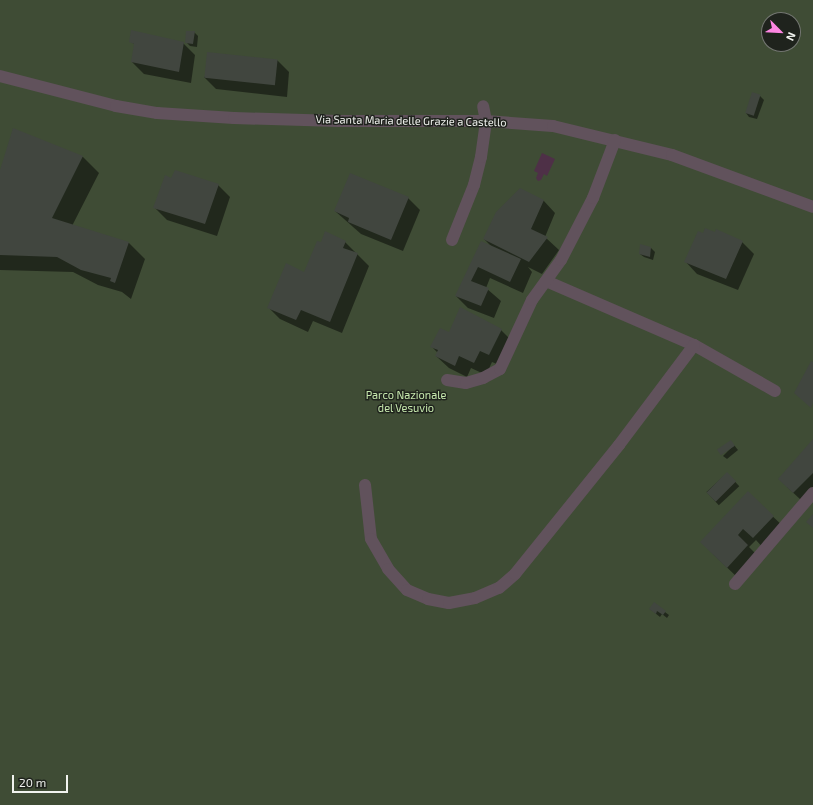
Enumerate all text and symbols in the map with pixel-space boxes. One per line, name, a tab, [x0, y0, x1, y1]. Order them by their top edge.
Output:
north arrow	[761, 12, 801, 52]
text: N	[784, 30, 799, 43]
street label: Via Santa Maria delle Grazie a Castello	[315, 113, 507, 129]
park label: Parco Nazionale del Vesuvio	[366, 389, 446, 415]
scale bar	[14, 767, 70, 793]
text: 20 m	[19, 775, 46, 789]

